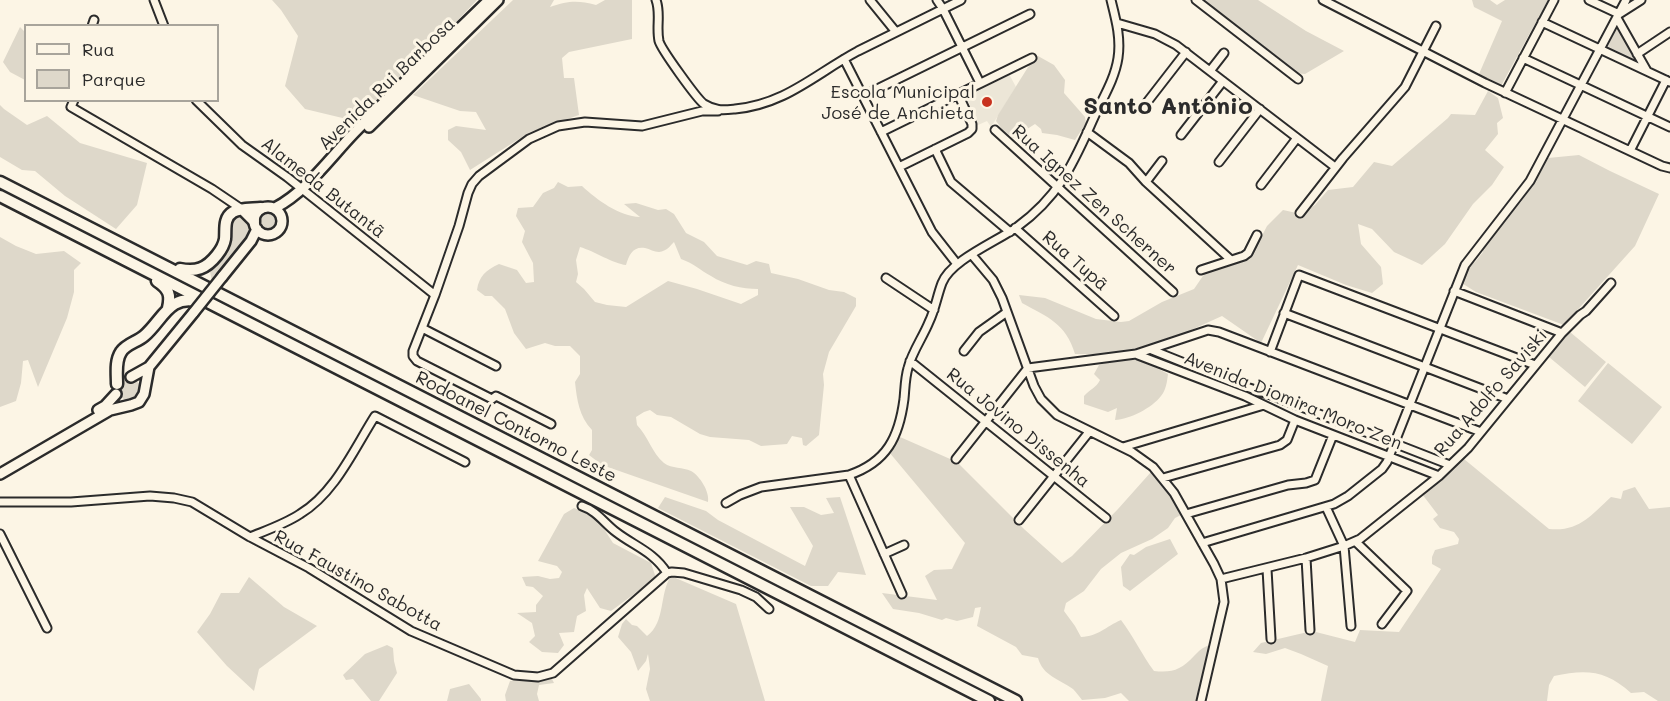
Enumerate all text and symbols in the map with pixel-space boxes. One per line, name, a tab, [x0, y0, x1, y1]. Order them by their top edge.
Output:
street label: Avenida Rui Barbosa	[314, 13, 460, 155]
legend	[24, 24, 219, 102]
text: Rua	[82, 37, 115, 61]
text: Parque	[82, 67, 146, 91]
place label: Escola Municipal José de Anchieta	[822, 81, 975, 124]
district label: Santo Antônio	[1083, 93, 1253, 121]
marker: Escola Municipal José de Anchieta	[980, 95, 994, 109]
street label: Rua Ignez Zen Scherner	[1007, 120, 1181, 280]
street label: Alameda Butantã	[257, 133, 389, 243]
street label: Rua Tupã	[1038, 226, 1112, 296]
street label: Rua Adolfo Saviski	[1430, 325, 1552, 461]
street label: Avenida Diomira Moro Zen	[1181, 347, 1405, 455]
street label: Rua Jovino Dissenha	[942, 364, 1094, 492]
street label: Rodoanel Contorno Leste	[412, 367, 620, 487]
street label: Rua Faustino Sabotta	[270, 526, 446, 636]

